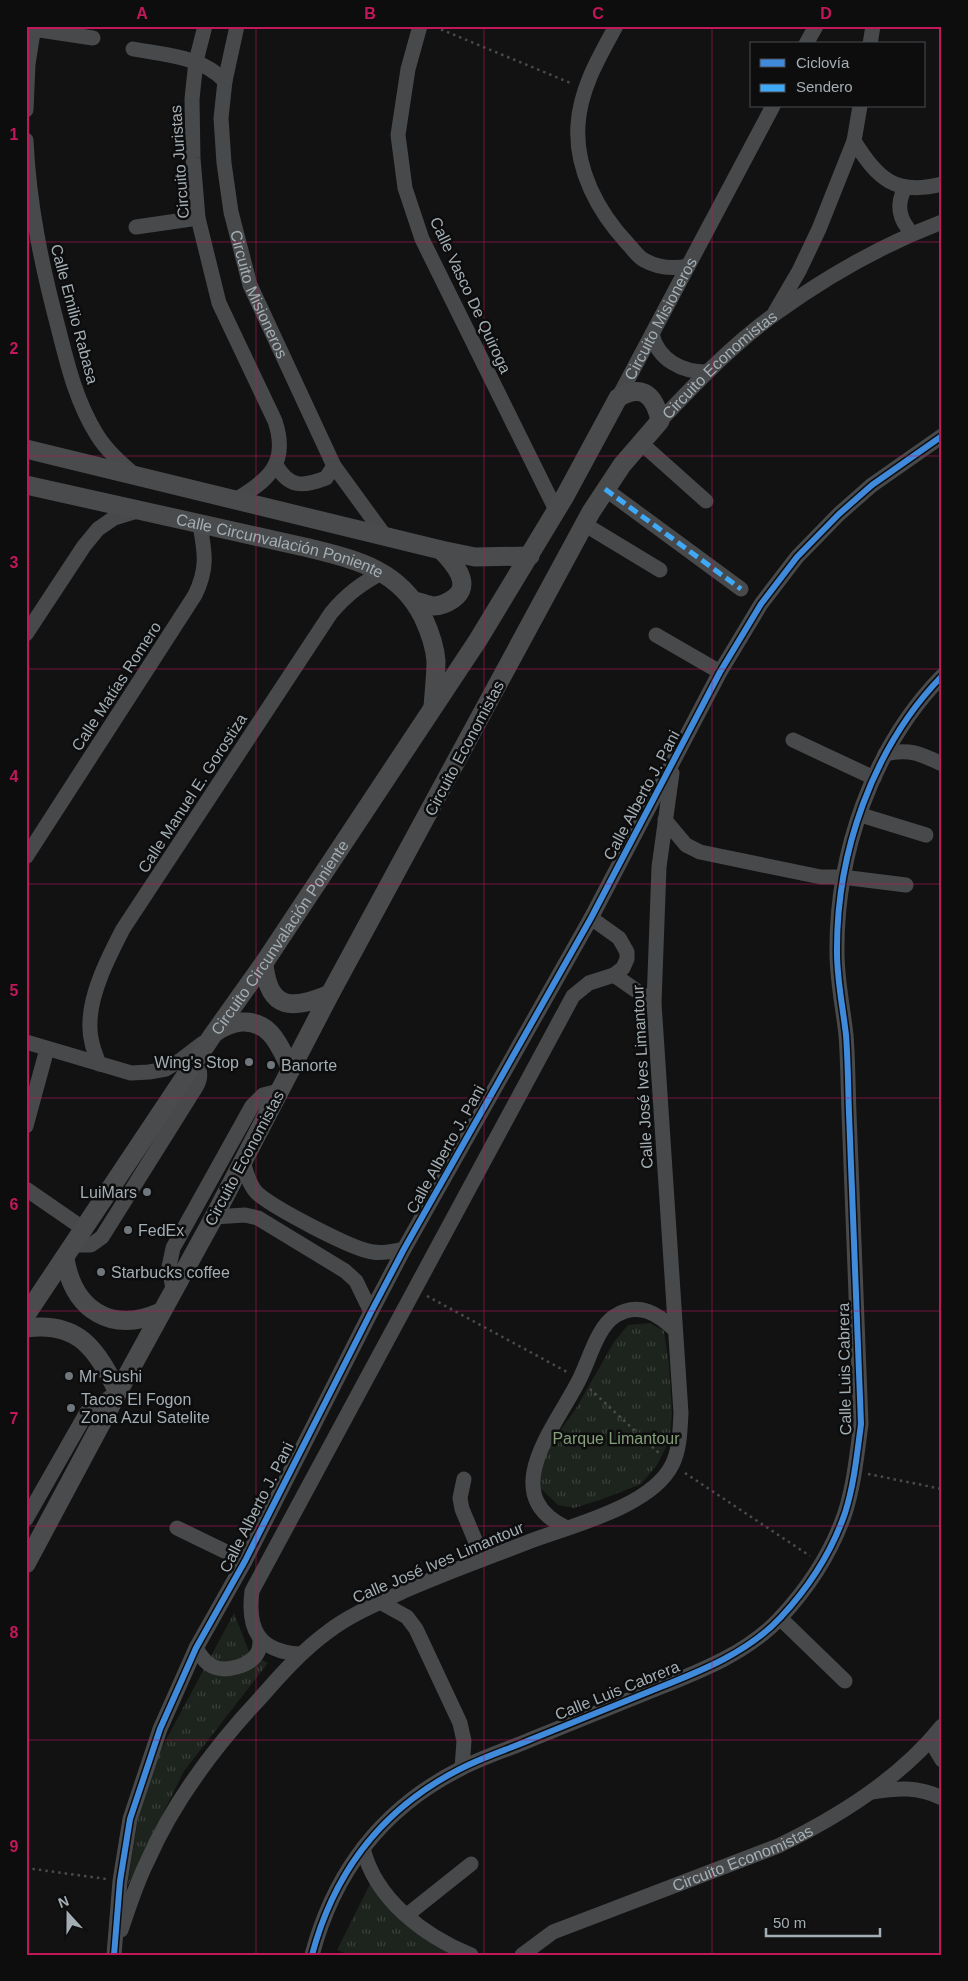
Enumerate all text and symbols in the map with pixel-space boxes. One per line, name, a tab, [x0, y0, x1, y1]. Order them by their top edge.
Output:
text: A	[136, 5, 148, 22]
text: B	[364, 5, 376, 22]
text: C	[592, 5, 604, 22]
text: D	[820, 5, 832, 22]
legend	[750, 42, 926, 108]
text: Ciclovía	[796, 54, 850, 71]
text: Sendero	[796, 78, 853, 95]
street label: Circuito Juristas	[167, 105, 192, 219]
text: 1	[10, 126, 19, 143]
street label: Calle Vasco De Quiroga	[427, 214, 514, 376]
street label: Circuito Misioneros	[227, 228, 291, 361]
street label: Calle Emilio Rabasa	[48, 242, 101, 386]
street label: Circuito Misioneros	[621, 255, 700, 383]
street label: Circuito Economistas	[659, 308, 780, 422]
text: 2	[10, 340, 19, 357]
street label: Calle Circunvalación Poniente	[175, 511, 386, 581]
text: 3	[10, 554, 19, 571]
street label: Calle Matías Romero	[68, 619, 165, 754]
street label: Circuito Economistas	[422, 678, 507, 819]
street label: Calle Manuel E. Gorostiza	[135, 711, 250, 876]
street label: Calle Alberto J. Pani	[600, 728, 683, 863]
text: 4	[10, 768, 19, 785]
street label: Circuito Circunvalación Poniente	[208, 837, 352, 1038]
text: 5	[10, 982, 19, 999]
street label: Calle José Ives Limantour	[629, 984, 656, 1169]
place label: Wing's Stop	[154, 1054, 239, 1071]
marker: Wing's Stop	[243, 1056, 255, 1068]
place label: Banorte	[281, 1057, 337, 1074]
marker: Banorte	[265, 1059, 277, 1071]
street label: Calle Alberto J. Pani	[403, 1082, 488, 1216]
street label: Circuito Economistas	[202, 1088, 287, 1229]
place label: LuiMars	[80, 1184, 137, 1201]
marker: LuiMars	[141, 1186, 153, 1198]
text: 6	[10, 1196, 19, 1213]
place label: FedEx	[138, 1222, 184, 1239]
marker: FedEx	[122, 1224, 134, 1236]
place label: Starbucks coffee	[111, 1264, 230, 1281]
marker: Starbucks coffee	[95, 1266, 107, 1278]
street label: Calle Luis Cabrera	[835, 1303, 854, 1435]
place label: Mr Sushi	[79, 1368, 142, 1385]
marker: Mr Sushi	[63, 1370, 75, 1382]
place label: Tacos El Fogon Zona Azul Satelite	[81, 1391, 210, 1426]
marker: Tacos El Fogon Zona Azul Satelite	[65, 1402, 77, 1414]
text: 7	[10, 1410, 19, 1427]
park label: Parque Limantour	[552, 1430, 680, 1447]
street label: Calle Alberto J. Pani	[216, 1439, 297, 1575]
street label: Calle José Ives Limantour	[350, 1518, 527, 1606]
text: 8	[10, 1624, 19, 1641]
street label: Calle Luis Cabrera	[553, 1658, 682, 1723]
street label: Circuito Economistas	[670, 1822, 816, 1895]
text: 9	[10, 1838, 19, 1855]
north arrow	[42, 1888, 92, 1938]
text: N	[56, 1893, 71, 1911]
scale bar	[766, 1906, 879, 1938]
text: 50 m	[773, 1914, 806, 1931]

